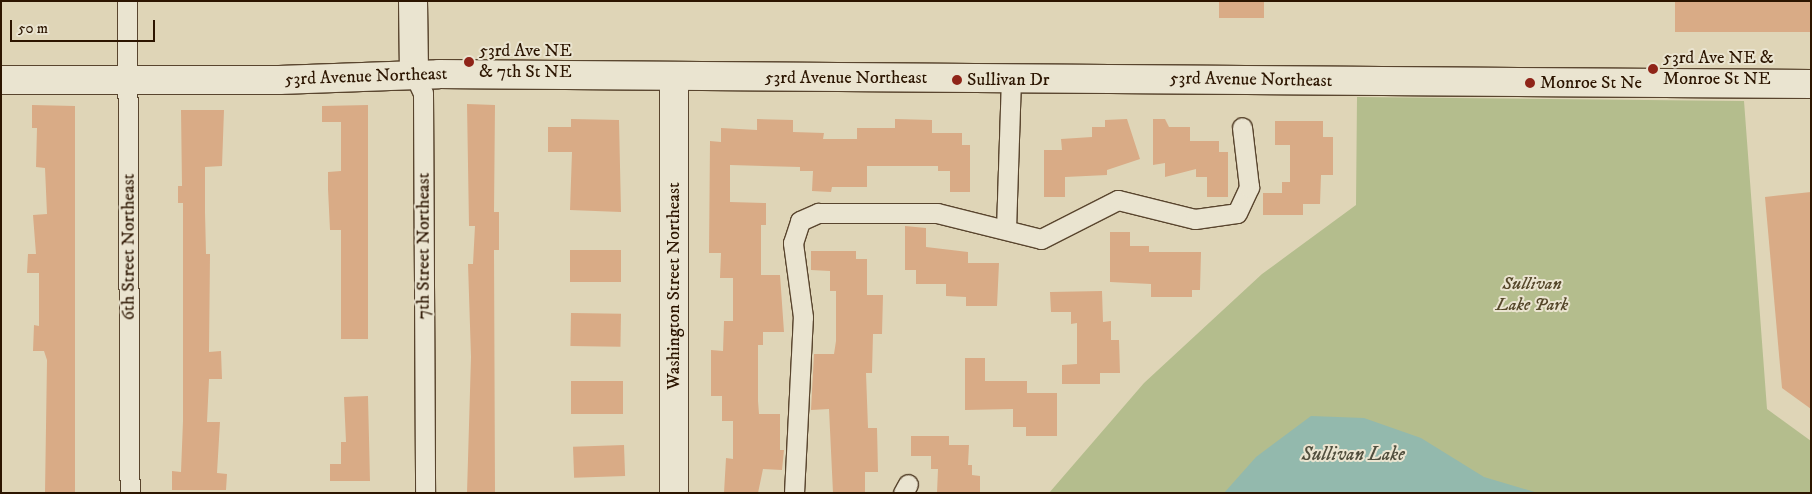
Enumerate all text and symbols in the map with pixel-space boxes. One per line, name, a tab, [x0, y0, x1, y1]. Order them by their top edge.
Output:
scale bar	[12, 10, 158, 42]
text: 50 m	[18, 19, 48, 38]
place label: 53rd Ave NE & 7th St NE	[479, 41, 572, 84]
place label: 53rd Ave NE & Monroe St NE	[1663, 48, 1774, 90]
marker: 53rd Ave NE & 7th St NE	[463, 56, 475, 68]
street label: 53rd Avenue Northeast	[284, 63, 448, 91]
marker: 53rd Ave NE & Monroe St NE	[1647, 63, 1659, 75]
street label: 53rd Avenue Northeast	[765, 67, 927, 89]
street label: 53rd Avenue Northeast	[1169, 68, 1333, 92]
place label: Sullivan Dr	[967, 69, 1050, 91]
place label: Monroe St Ne	[1540, 72, 1642, 94]
marker: Sullivan Dr	[951, 74, 963, 86]
marker: Monroe St Ne	[1524, 77, 1536, 89]
street label: 7th Street Northeast	[413, 173, 435, 319]
street label: 6th Street Northeast	[118, 174, 140, 320]
street label: Washington Street Northeast	[663, 182, 685, 390]
park label: Sullivan Lake Park	[1496, 274, 1568, 316]
water label: Sullivan Lake	[1301, 444, 1405, 466]

